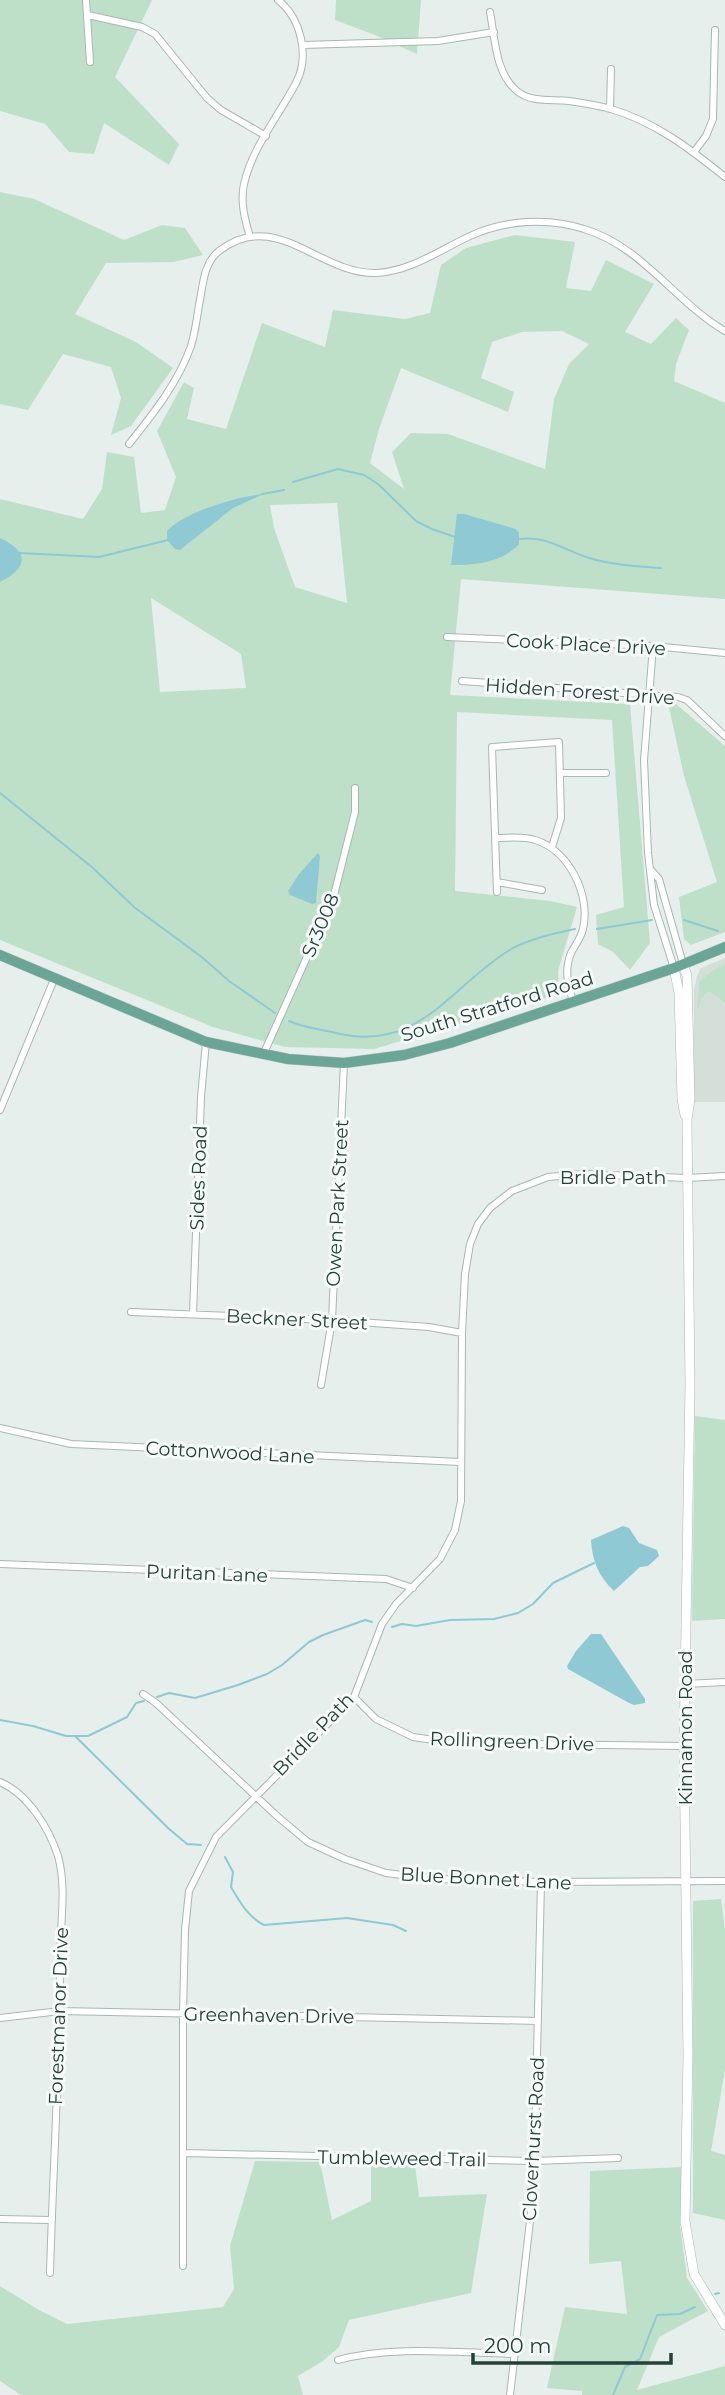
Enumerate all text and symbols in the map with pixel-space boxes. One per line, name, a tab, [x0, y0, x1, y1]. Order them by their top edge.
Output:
street label: Cook Place Drive	[506, 629, 666, 660]
street label: Hidden Forest Drive	[484, 673, 675, 710]
street label: Sr3008	[297, 890, 344, 961]
street label: South Stratford Road	[398, 966, 596, 1047]
street label: Owen Park Street	[322, 1119, 353, 1287]
street label: Sides Road	[185, 1125, 212, 1231]
street label: Bridle Path	[560, 1166, 666, 1189]
street label: Beckner Street	[226, 1304, 369, 1335]
street label: Cottonwood Lane	[145, 1437, 315, 1468]
street label: Puritan Lane	[146, 1560, 268, 1587]
street label: Kinnamon Road	[674, 1650, 697, 1806]
street label: Bridle Path	[268, 1688, 359, 1781]
street label: Rollingreen Drive	[429, 1727, 595, 1756]
street label: Blue Bonnet Lane	[400, 1863, 572, 1894]
street label: Forestmanor Drive	[44, 1927, 73, 2105]
street label: Greenhaven Drive	[183, 2003, 355, 2028]
street label: Cloverhurst Road	[518, 2057, 549, 2222]
street label: Tumbleweed Trail	[317, 2146, 487, 2171]
scale bar	[473, 2322, 671, 2366]
text: 200 m	[484, 2333, 551, 2358]

